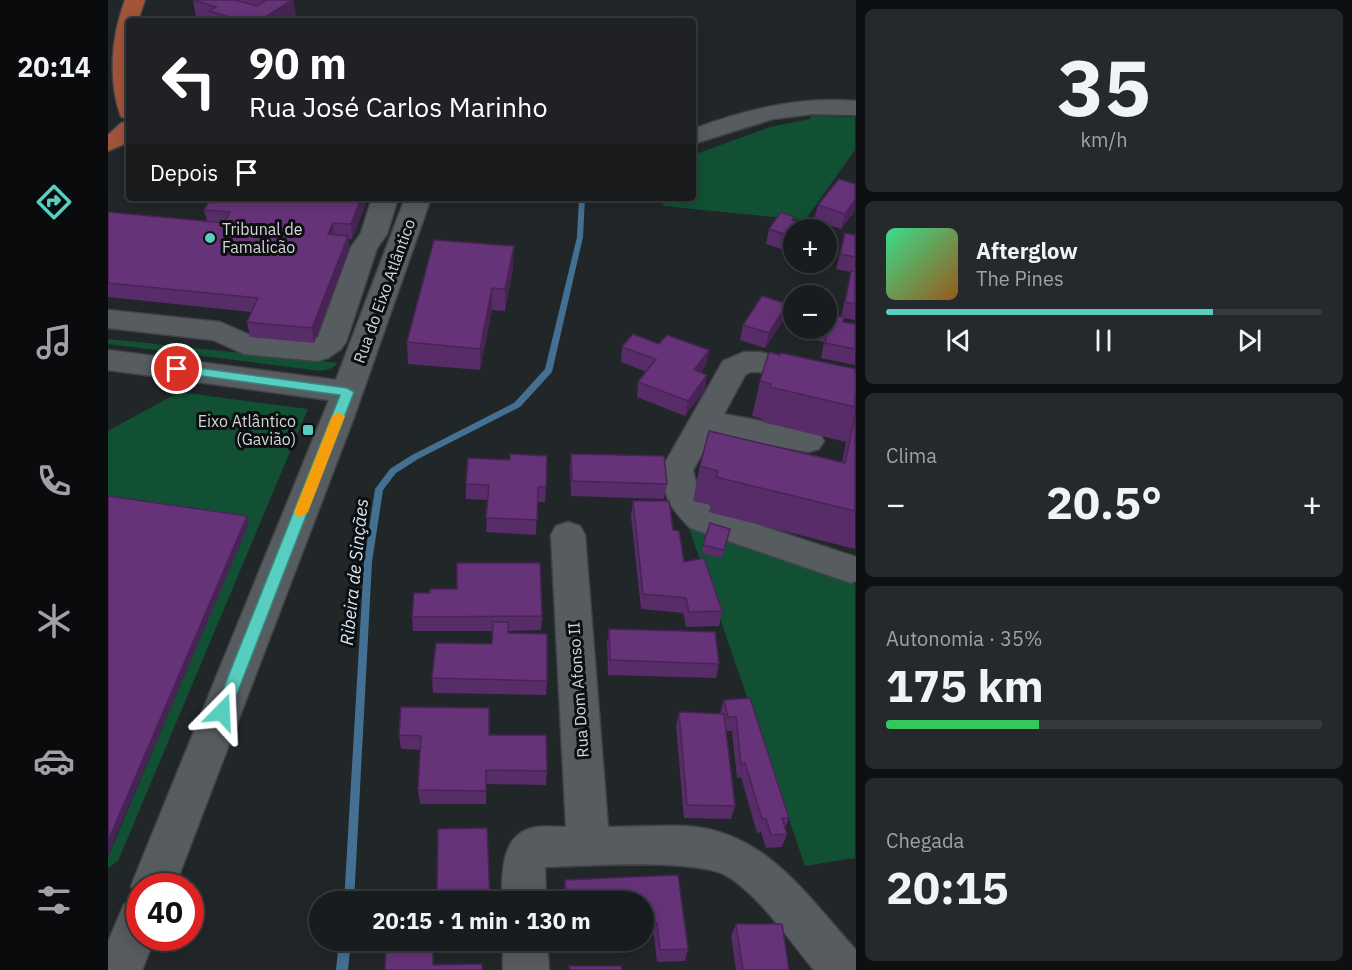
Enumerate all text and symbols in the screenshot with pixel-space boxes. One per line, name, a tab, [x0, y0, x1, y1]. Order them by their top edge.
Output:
text: 90 m	[249, 36, 347, 91]
text: 35	[1057, 36, 1151, 137]
icon: left	[150, 42, 228, 120]
text: 20:14	[17, 49, 91, 84]
text: Rua José Carlos Marinho	[249, 89, 548, 124]
text: km/h	[1080, 126, 1128, 153]
icon: arrive	[230, 156, 263, 189]
text: Depois	[150, 158, 218, 187]
icon: directions	[33, 181, 75, 223]
street label: Rua do Eixo Atlântico	[349, 216, 419, 366]
place label: Tribunal de Famalicão	[222, 219, 303, 257]
map controls	[783, 219, 837, 339]
button: +	[783, 219, 837, 273]
marker: Tribunal de Famalicão	[203, 231, 217, 245]
text: Afterglow	[976, 236, 1078, 265]
text: The Pines	[976, 265, 1064, 292]
button: −	[783, 285, 837, 339]
icon: music	[33, 321, 75, 363]
icon: previous	[942, 324, 975, 357]
icon: pause	[1087, 324, 1120, 357]
icon: next	[1233, 324, 1266, 357]
pin	[151, 343, 202, 394]
icon: arrive	[160, 352, 193, 385]
place label: Eixo Atlântico (Gavião)	[198, 411, 296, 449]
marker: Eixo Atlântico (Gavião)	[301, 423, 315, 437]
text: Clima	[886, 442, 937, 469]
icon: phone	[33, 460, 75, 502]
text: 20.5°	[1046, 473, 1162, 531]
text: −	[886, 482, 906, 525]
text: +	[1302, 482, 1322, 525]
water label: Ribeira de Sinçães	[335, 497, 373, 647]
icon: climate	[33, 600, 75, 642]
street label: Rua Dom Afonso II	[563, 622, 593, 758]
text: Autonomia · 35%	[886, 625, 1043, 652]
text: 175 km	[886, 656, 1044, 714]
position arrow	[190, 680, 254, 744]
icon: car	[33, 740, 75, 782]
text: Chegada	[886, 827, 964, 854]
text: 20:15	[886, 858, 1009, 916]
speed limit sign: 40	[126, 873, 204, 951]
icon: filters	[33, 879, 75, 921]
text: 20:15 · 1 min · 130 m	[372, 906, 591, 935]

